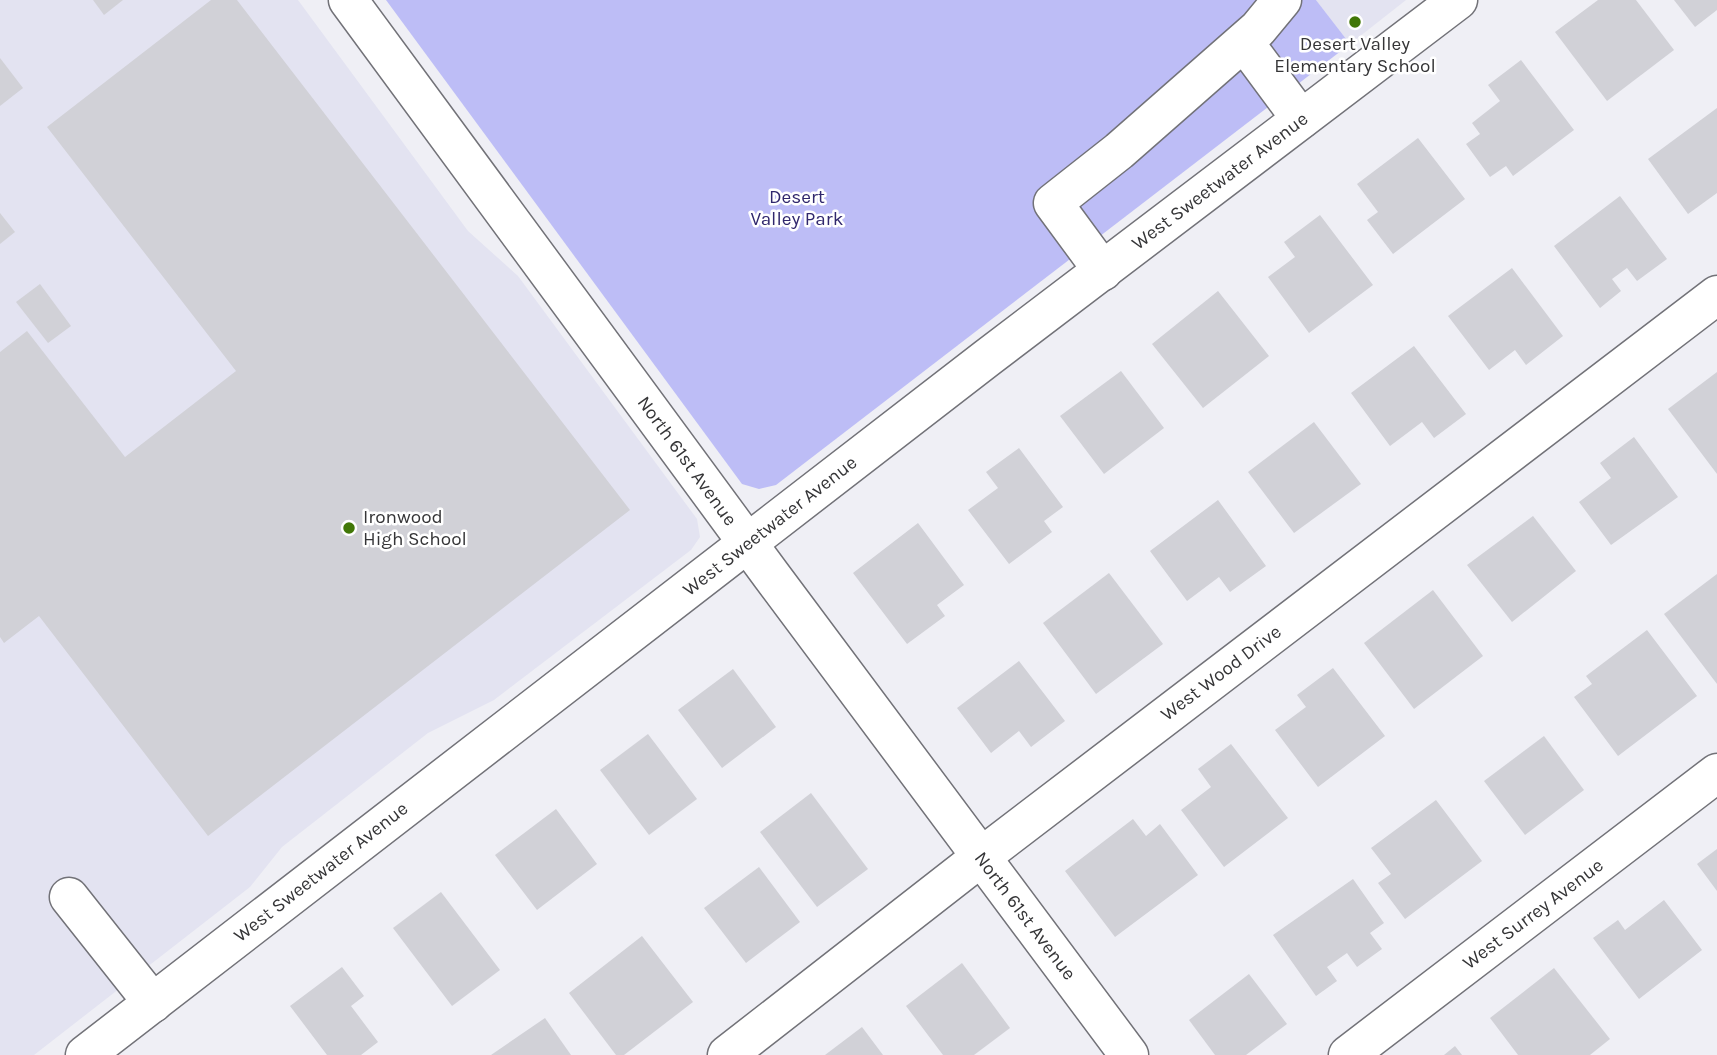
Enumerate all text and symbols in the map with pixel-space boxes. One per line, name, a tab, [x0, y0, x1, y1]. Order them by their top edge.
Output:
marker: Desert Valley Elementary School	[1347, 14, 1363, 30]
place label: Desert Valley Elementary School	[1274, 33, 1436, 77]
street label: West Sweetwater Avenue	[1128, 108, 1312, 254]
park label: Desert Valley Park	[751, 186, 844, 230]
street label: North 61st Avenue	[633, 392, 741, 530]
street label: West Sweetwater Avenue	[679, 451, 861, 601]
place label: Ironwood High School	[363, 506, 467, 550]
marker: Ironwood High School	[341, 520, 357, 536]
street label: West Wood Drive	[1156, 621, 1286, 725]
street label: West Sweetwater Avenue	[230, 797, 412, 947]
street label: North 61st Avenue	[970, 848, 1080, 984]
street label: West Surrey Avenue	[1458, 854, 1608, 974]

